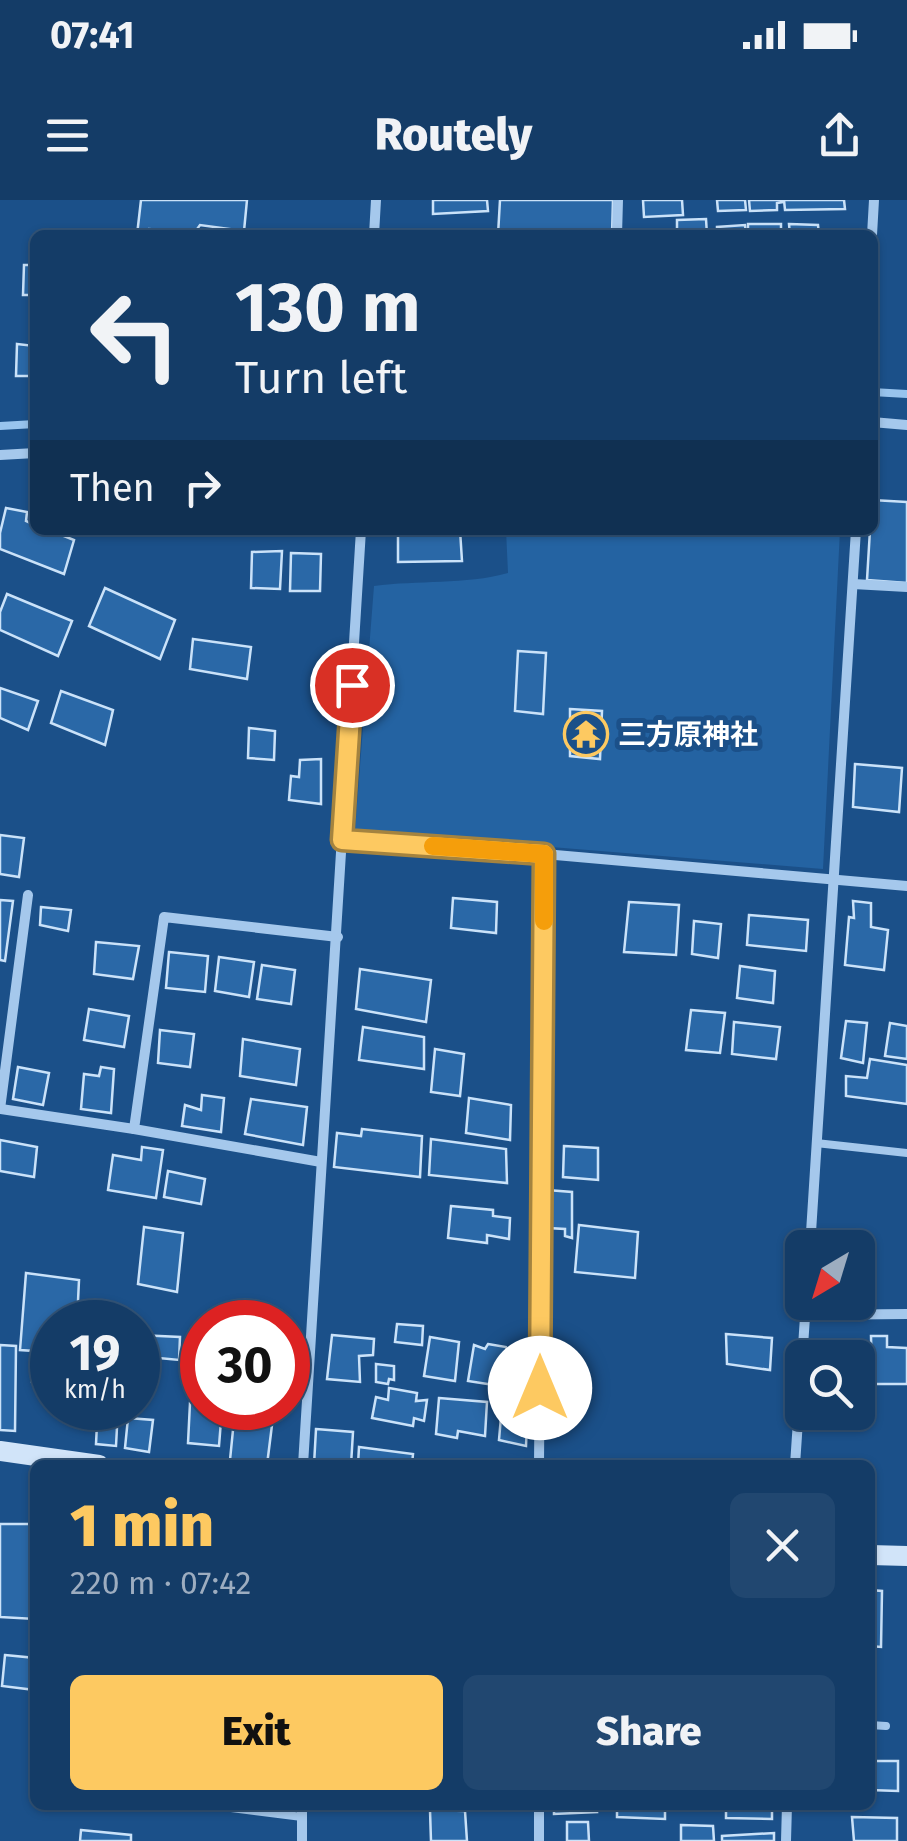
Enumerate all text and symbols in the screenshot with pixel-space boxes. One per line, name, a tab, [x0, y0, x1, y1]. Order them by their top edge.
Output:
text: 07:41	[50, 12, 135, 58]
icon: menu	[40, 108, 95, 163]
text: Routely	[375, 108, 532, 162]
icon: share	[812, 108, 867, 163]
text: 130 m	[235, 266, 421, 350]
icon: left	[70, 270, 200, 400]
text: Turn left	[235, 351, 407, 405]
icon: right	[175, 460, 230, 515]
text: Then	[70, 465, 155, 511]
pin	[310, 643, 395, 728]
icon: arrive	[325, 658, 380, 713]
temple icon: 三方原神社	[563, 711, 609, 757]
place label: 三方原神社	[618, 718, 758, 751]
north arrow	[785, 1230, 875, 1320]
map controls	[785, 1230, 875, 1430]
speed limit sign: 30	[180, 1300, 310, 1430]
text: 19	[69, 1323, 121, 1383]
position arrow	[488, 1336, 592, 1440]
button: search	[785, 1340, 875, 1430]
text: km/h	[64, 1375, 126, 1405]
text: 1 min	[70, 1490, 214, 1562]
button: close	[730, 1493, 835, 1598]
text: 220 m · 07:42	[70, 1564, 251, 1602]
button: Exit	[70, 1675, 443, 1790]
button: Share	[463, 1675, 835, 1790]

